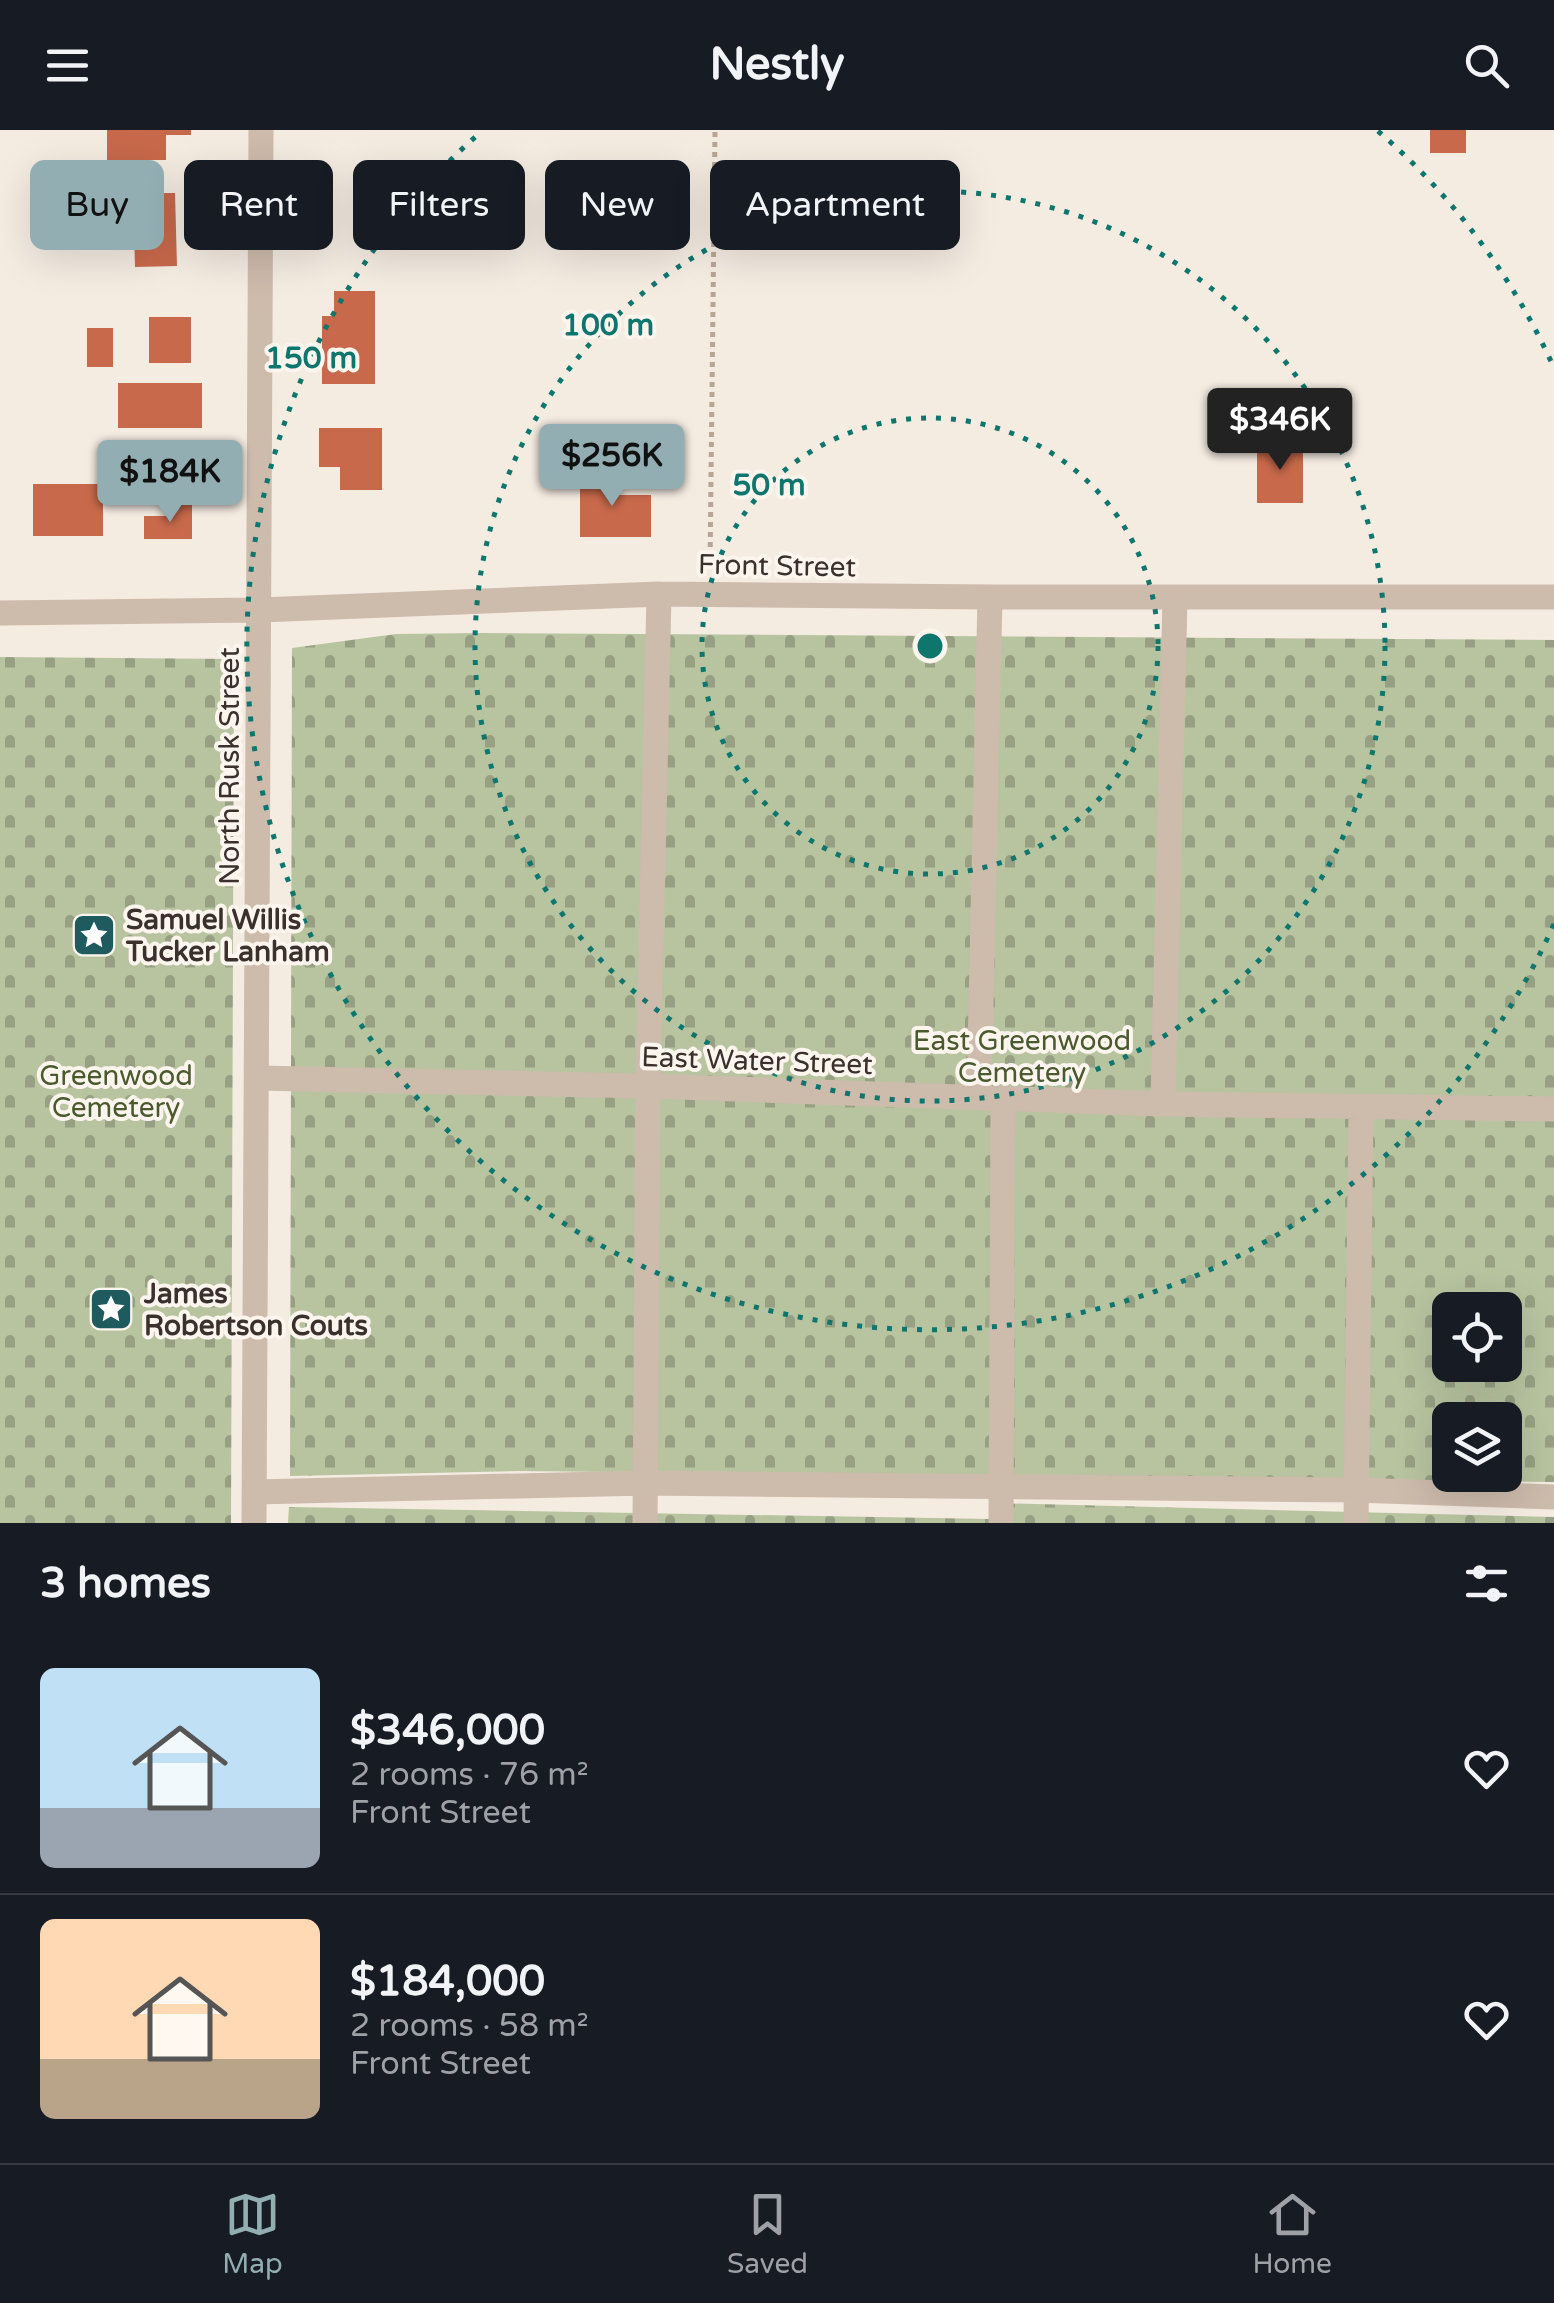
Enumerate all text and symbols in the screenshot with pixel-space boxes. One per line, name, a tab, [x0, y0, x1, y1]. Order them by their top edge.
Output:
icon: menu	[40, 38, 95, 93]
text: Nestly	[710, 38, 844, 92]
icon: search	[1459, 38, 1514, 93]
chip: Buy	[30, 160, 164, 250]
chip: Rent	[184, 160, 333, 250]
chip: Filters	[353, 160, 525, 250]
chip: New	[545, 160, 690, 250]
chip: Apartment	[710, 160, 960, 250]
text: 100 m	[562, 307, 654, 344]
text: 150 m	[265, 340, 357, 377]
pin: $346K	[1210, 388, 1350, 473]
text: $346K	[1229, 401, 1331, 439]
pin: $256K	[542, 424, 682, 509]
text: $256K	[561, 437, 663, 475]
pin: $184K	[100, 440, 240, 525]
text: $184K	[119, 453, 221, 491]
text: 50 m	[732, 467, 806, 504]
street label: Front Street	[698, 548, 857, 584]
centre of rings	[912, 628, 948, 664]
street label: North Rusk Street	[213, 647, 247, 885]
place label: Samuel Willis Tucker Lanham	[125, 903, 330, 969]
place icon: Samuel Willis Tucker Lanham	[71, 912, 117, 958]
park label: East Greenwood Cemetery	[913, 1024, 1131, 1090]
street label: East Water Street	[641, 1040, 874, 1082]
park label: Greenwood Cemetery	[39, 1059, 193, 1125]
place label: James Robertson Couts	[143, 1277, 368, 1343]
place icon: James Robertson Couts	[88, 1286, 134, 1332]
map controls	[1432, 1292, 1522, 1492]
button: locate	[1432, 1292, 1522, 1382]
button: layers	[1432, 1402, 1522, 1492]
icon: filters	[1459, 1556, 1514, 1611]
text: 3 homes	[40, 1558, 211, 1609]
text: $346,000	[350, 1705, 545, 1756]
icon: home	[120, 1708, 240, 1828]
icon: heart	[1459, 1741, 1514, 1796]
text: 2 rooms · 76 m²	[350, 1756, 589, 1794]
text: Front Street	[350, 1794, 531, 1832]
text: $184,000	[350, 1956, 545, 2007]
icon: home	[120, 1959, 240, 2079]
icon: heart	[1459, 1992, 1514, 2047]
text: 2 rooms · 58 m²	[350, 2007, 589, 2045]
text: Front Street	[350, 2045, 531, 2083]
tab: Map	[222, 2187, 283, 2281]
tab: Saved	[727, 2187, 808, 2281]
tab: Home	[1252, 2187, 1332, 2281]

